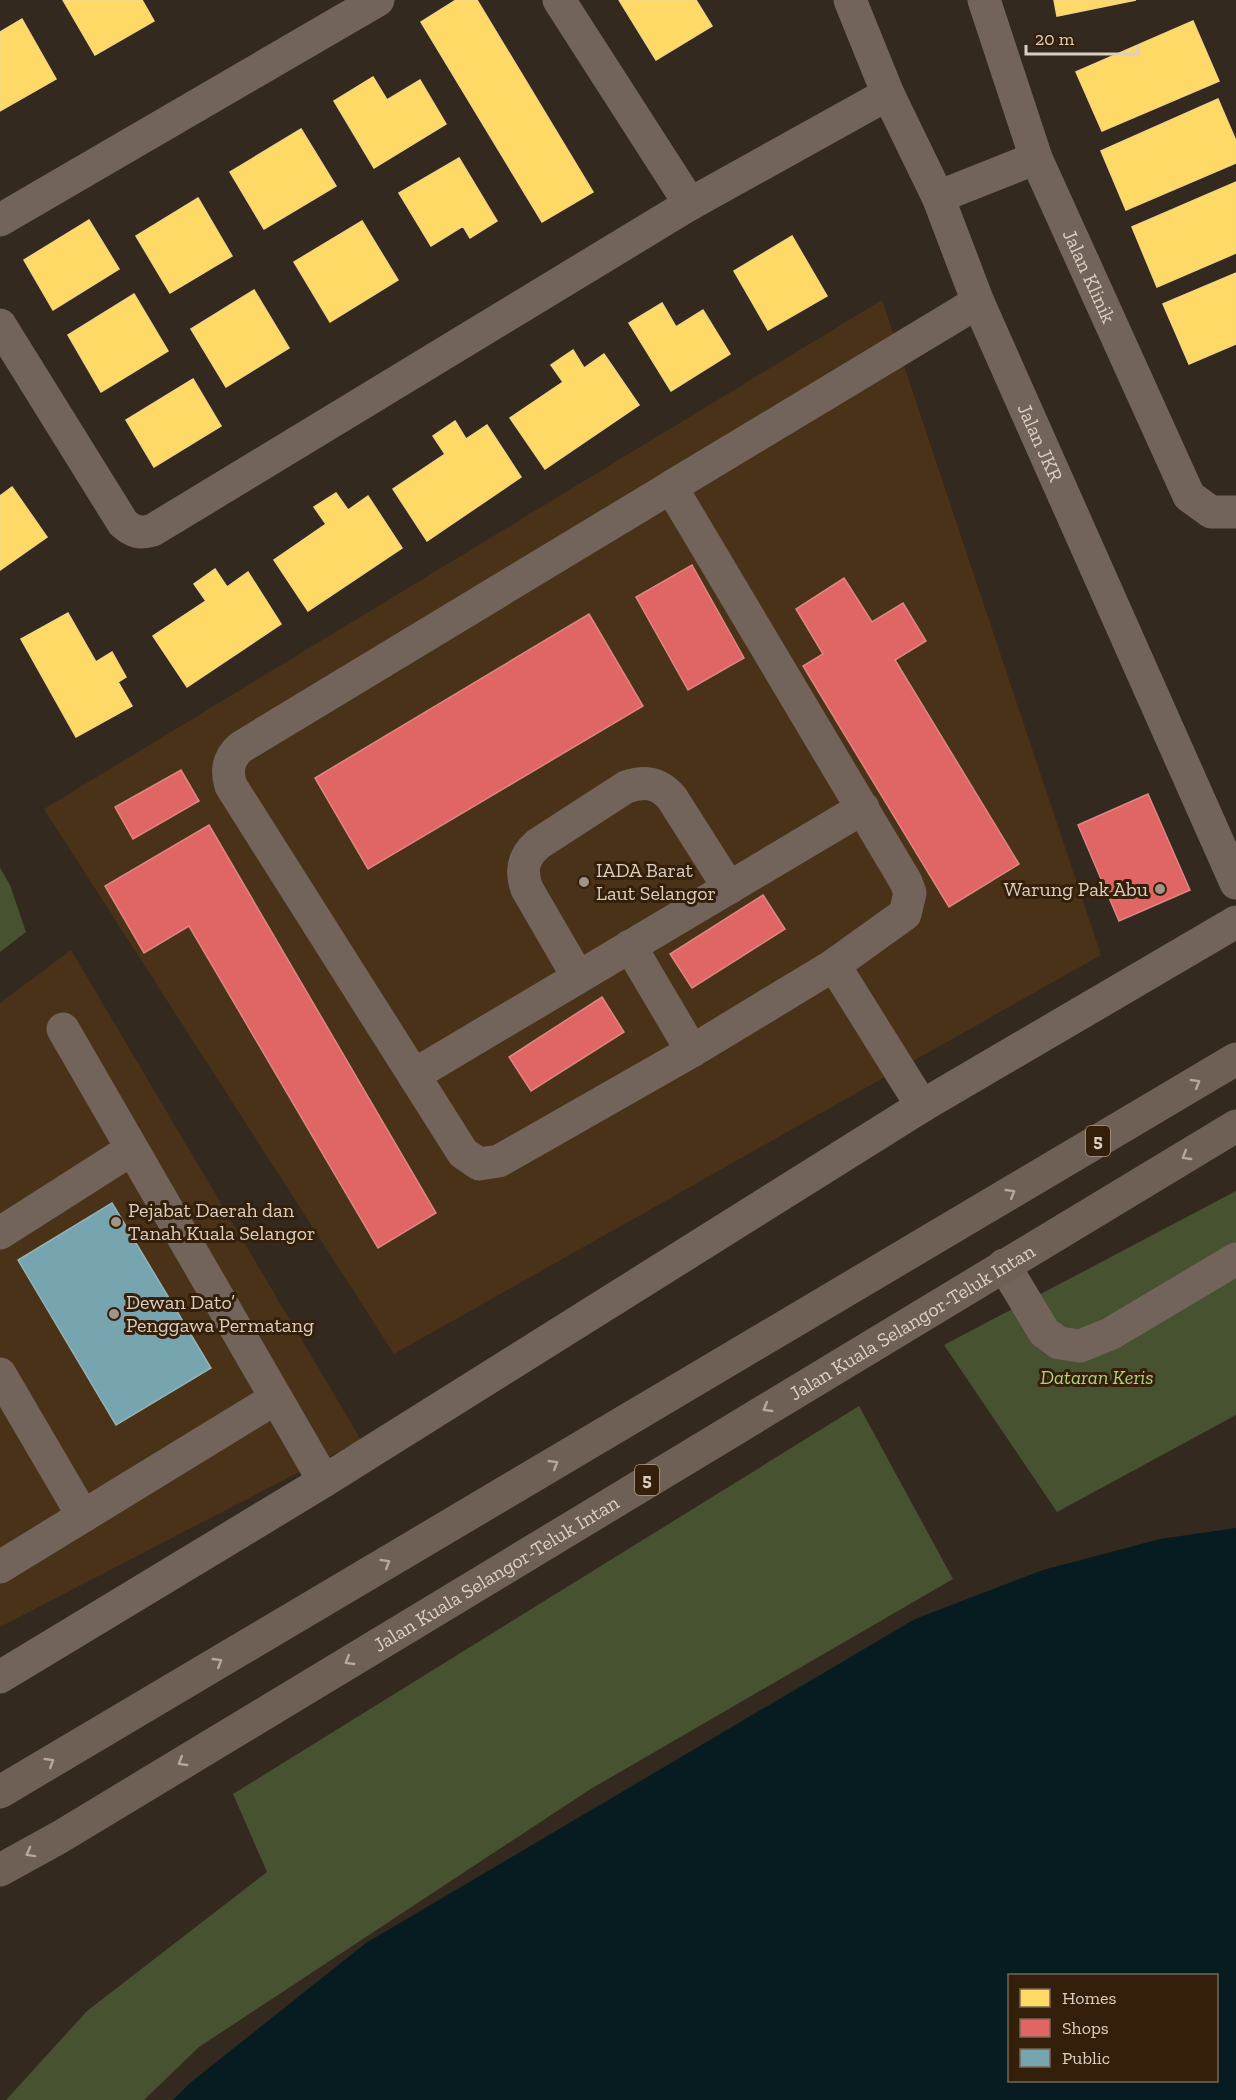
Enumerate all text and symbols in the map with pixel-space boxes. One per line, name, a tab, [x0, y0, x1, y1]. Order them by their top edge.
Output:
scale bar	[1026, 18, 1138, 56]
text: 20 m	[1035, 28, 1075, 50]
street label: Jalan Klinik	[1058, 225, 1121, 327]
street label: Jalan JKR	[1013, 400, 1069, 486]
place label: IADA Barat Laut Selangor	[596, 858, 716, 905]
marker: IADA Barat Laut Selangor	[577, 875, 591, 889]
place label: Warung Pak Abu	[1004, 877, 1148, 901]
marker: Warung Pak Abu	[1153, 882, 1167, 896]
one-way arrow	[1190, 1078, 1200, 1090]
road number: 5	[1086, 1126, 1110, 1156]
one-way arrow	[1182, 1148, 1192, 1160]
one-way arrow	[1005, 1188, 1015, 1200]
place label: Pejabat Daerah dan Tanah Kuala Selangor	[128, 1198, 315, 1245]
marker: Pejabat Daerah dan Tanah Kuala Selangor	[109, 1215, 123, 1229]
street label: Jalan Kuala Selangor-Teluk Intan	[785, 1238, 1040, 1405]
place label: Dewan Dato’ Penggawa Permatang	[126, 1290, 314, 1337]
marker: Dewan Dato’ Penggawa Permatang	[107, 1307, 121, 1321]
park label: Dataran Keris	[1040, 1365, 1154, 1389]
one-way arrow	[763, 1401, 773, 1413]
one-way arrow	[548, 1459, 558, 1471]
road number: 5	[635, 1465, 659, 1495]
street label: Jalan Kuala Selangor-Teluk Intan	[369, 1490, 624, 1657]
one-way arrow	[380, 1559, 390, 1570]
one-way arrow	[345, 1654, 355, 1666]
one-way arrow	[212, 1658, 222, 1670]
one-way arrow	[178, 1755, 188, 1766]
one-way arrow	[44, 1757, 54, 1769]
one-way arrow	[26, 1846, 36, 1858]
legend	[1008, 1974, 1218, 2082]
text: Homes	[1062, 1987, 1116, 2009]
text: Shops	[1062, 2017, 1109, 2039]
text: Public	[1062, 2047, 1110, 2069]

